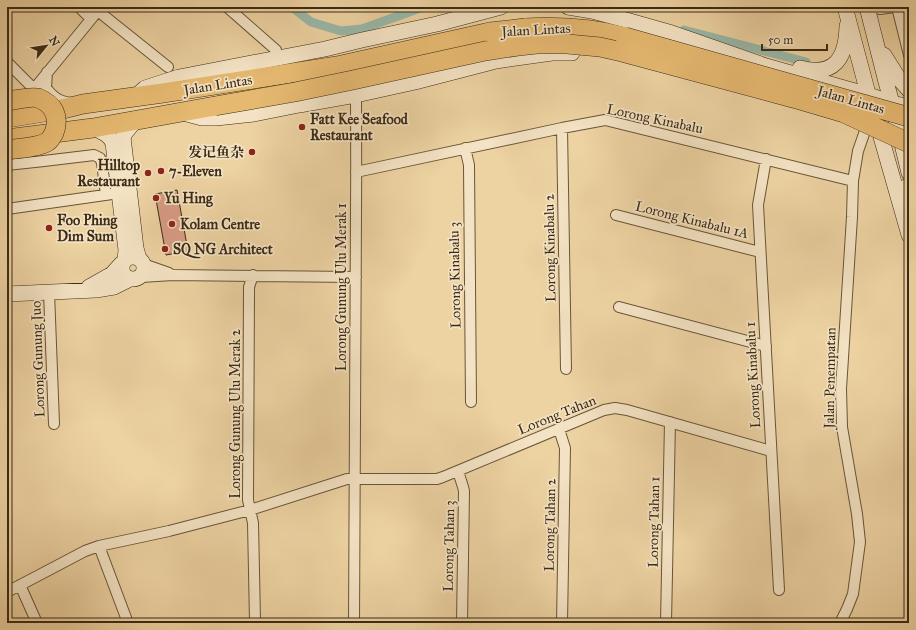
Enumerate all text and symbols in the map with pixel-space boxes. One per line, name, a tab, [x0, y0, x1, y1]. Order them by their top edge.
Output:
street label: Jalan Lintas	[499, 20, 571, 41]
north arrow	[26, 26, 66, 66]
scale bar	[762, 26, 827, 52]
text: 50 m	[768, 33, 793, 47]
text: N	[46, 34, 63, 49]
street label: Jalan Lintas	[181, 71, 254, 100]
street label: Jalan Lintas	[813, 82, 887, 119]
street label: Lorong Kinabalu	[605, 100, 705, 138]
place label: Fatt Kee Seafood Restaurant	[310, 111, 409, 144]
marker: Fatt Kee Seafood Restaurant	[297, 122, 307, 132]
place label: 发记鱼杂	[188, 144, 244, 161]
marker: 发记鱼杂	[247, 147, 257, 157]
place label: Hilltop Restaurant	[77, 157, 140, 190]
place label: 7-Eleven	[169, 163, 222, 180]
marker: 7-Eleven	[156, 166, 166, 176]
marker: Hilltop Restaurant	[143, 168, 153, 178]
place label: Yu Hing	[163, 190, 213, 208]
marker: Yu Hing	[151, 193, 161, 203]
street label: Lorong Kinabalu 2	[541, 194, 559, 302]
street label: Lorong Kinabalu 1A	[634, 198, 751, 242]
street label: Lorong Gunung Ulu Merak 1	[333, 202, 350, 371]
place label: Foo Phing Dim Sum	[57, 212, 117, 245]
place label: Kolam Centre	[180, 216, 260, 233]
marker: Kolam Centre	[167, 219, 177, 229]
street label: Lorong Kinabalu 3	[446, 222, 464, 328]
marker: Foo Phing Dim Sum	[44, 223, 54, 233]
place label: SQ NG Architect	[173, 241, 273, 259]
marker: SQ NG Architect	[160, 244, 170, 254]
street label: Lorong Gunung Juo	[27, 300, 50, 418]
street label: Lorong Kinabalu 1	[742, 321, 764, 429]
street label: Jalan Penempatan	[821, 327, 840, 431]
street label: Lorong Gunung Ulu Merak 2	[227, 329, 244, 499]
street label: Lorong Tahan	[515, 391, 599, 438]
street label: Lorong Tahan 1	[645, 476, 663, 568]
street label: Lorong Tahan 2	[541, 478, 559, 572]
street label: Lorong Tahan 3	[440, 500, 458, 592]

